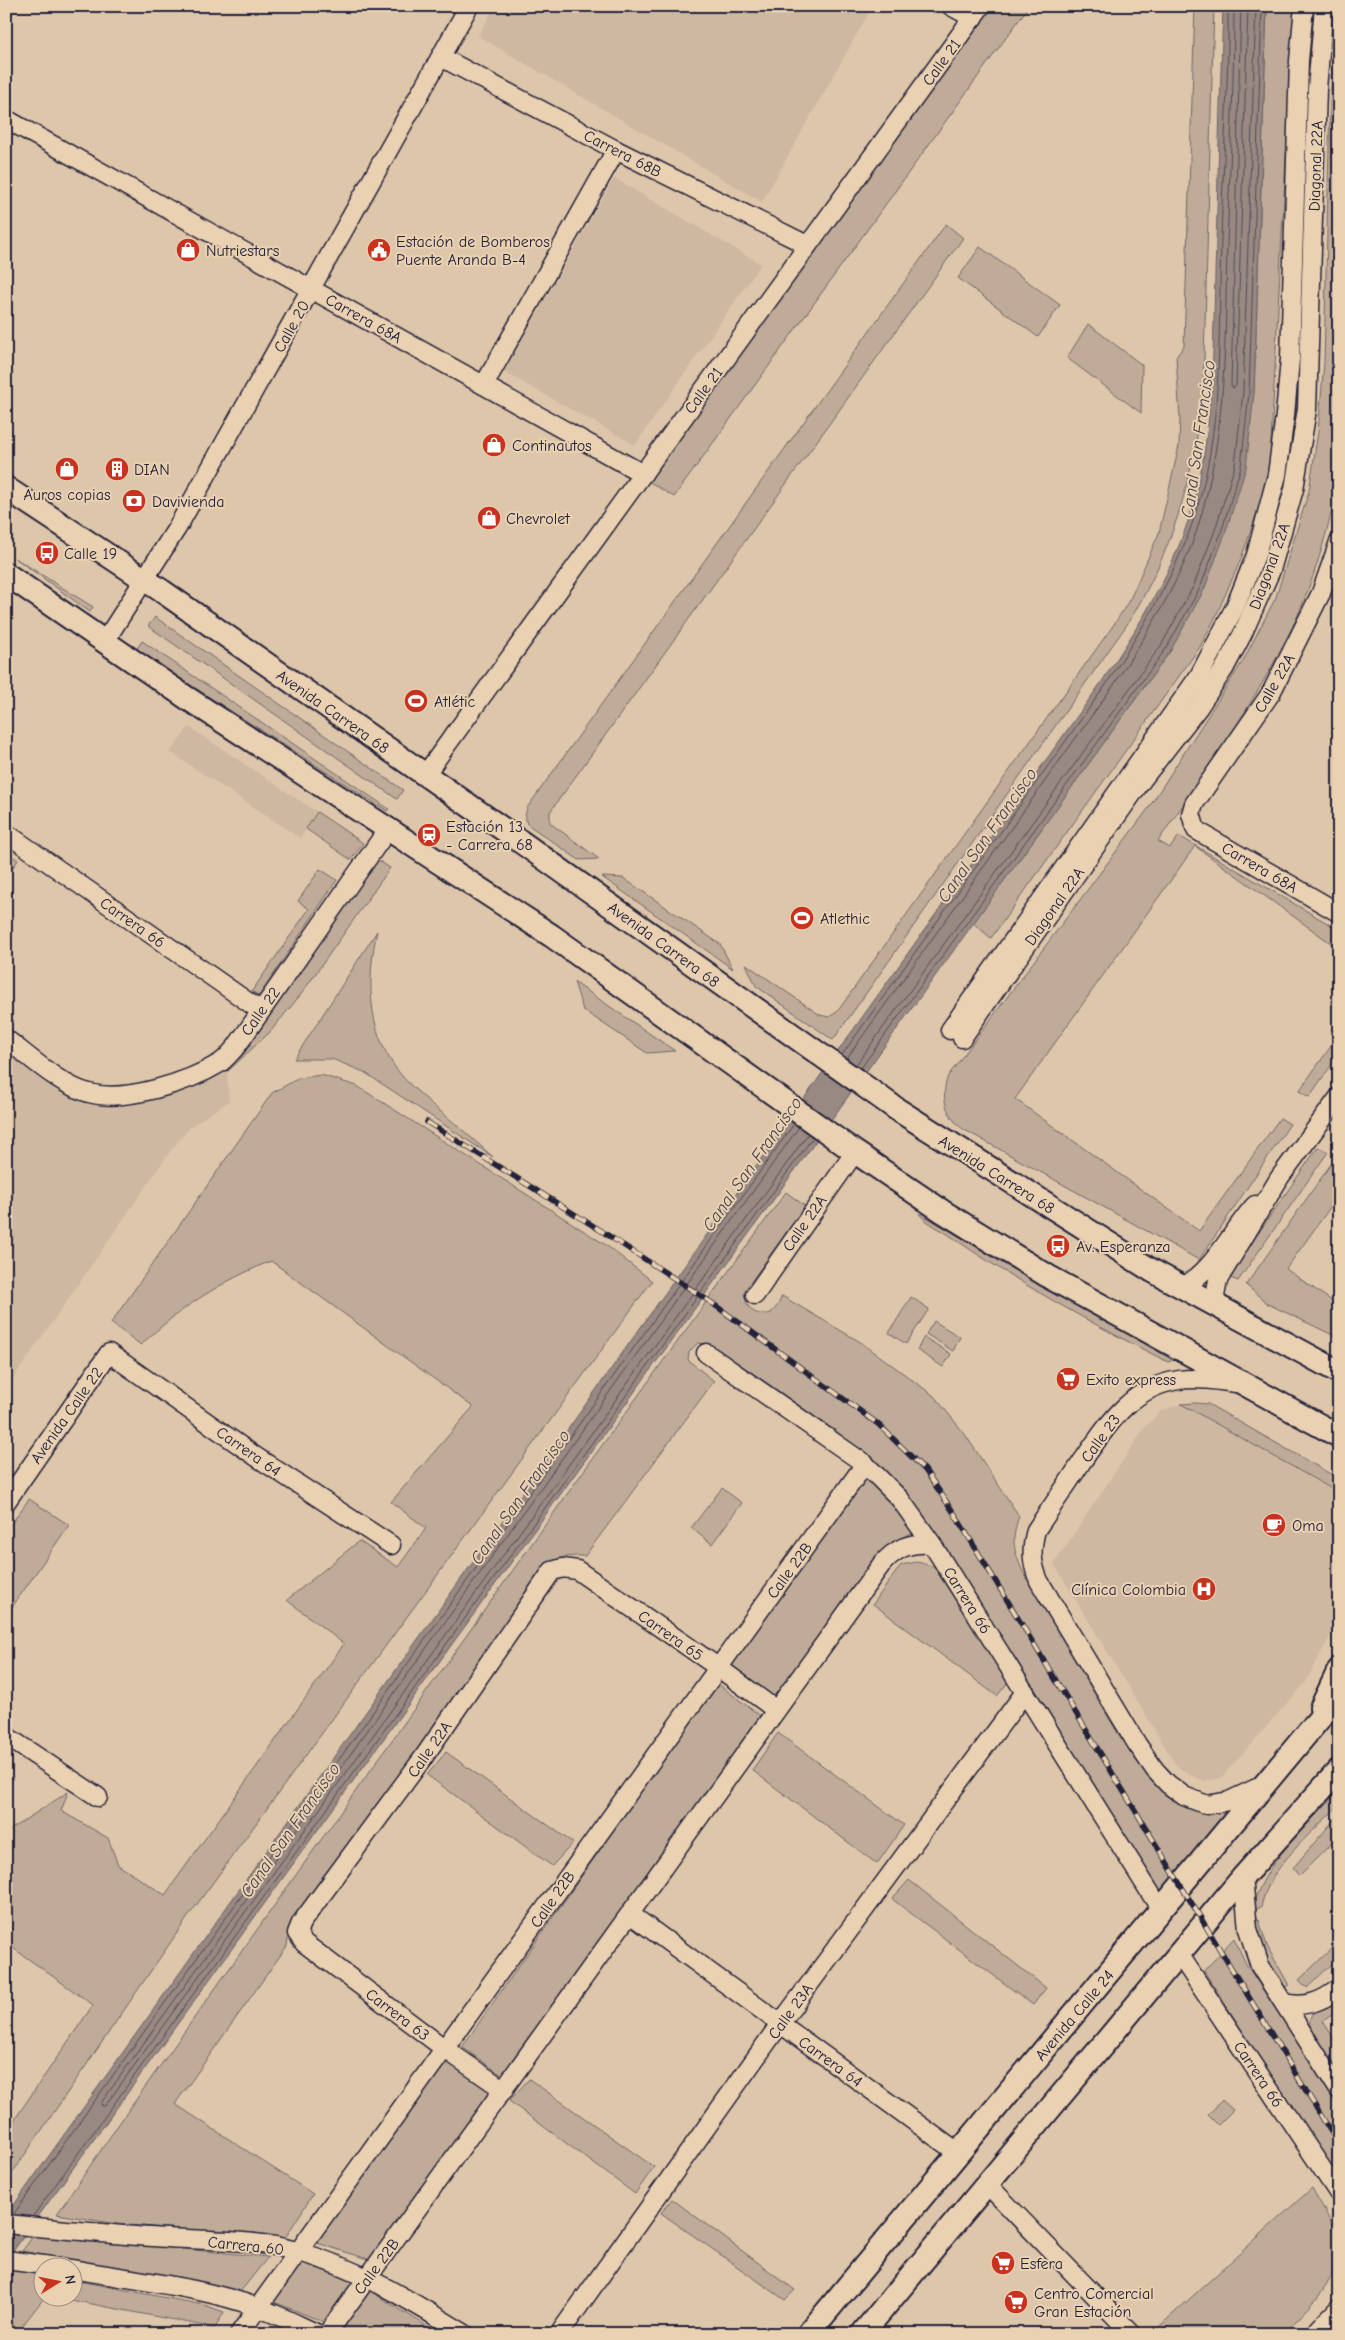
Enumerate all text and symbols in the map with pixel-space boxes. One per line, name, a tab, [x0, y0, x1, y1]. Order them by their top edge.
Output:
street label: Calle 21	[919, 36, 965, 89]
street label: Diagonal 22A	[1305, 120, 1327, 212]
street label: Carrera 68B	[581, 127, 665, 181]
place label: Estación de Bomberos Puente Aranda B-4	[396, 233, 550, 269]
shop icon: Nutriestars	[175, 237, 201, 263]
public building icon: Estación de Bomberos Puente Aranda B-4	[366, 237, 392, 263]
place label: Nutriestars	[206, 242, 280, 260]
street label: Carrera 68A	[322, 291, 405, 347]
street label: Calle 20	[270, 297, 313, 356]
water label: Canal San Francisco	[1177, 359, 1220, 519]
street label: Calle 21	[681, 364, 727, 417]
shop icon: Continautos	[481, 432, 507, 458]
place label: Continautos	[512, 437, 592, 455]
shop icon: Auros copias	[54, 456, 80, 482]
building icon: DIAN	[104, 456, 130, 482]
place label: DIAN	[134, 461, 170, 479]
place label: Auros copias	[23, 486, 111, 504]
bank icon: Davivienda	[121, 488, 147, 514]
place label: Davivienda	[152, 493, 225, 511]
shop icon: Chevrolet	[476, 505, 502, 531]
place label: Chevrolet	[506, 510, 570, 528]
street label: Diagonal 22A	[1246, 521, 1294, 612]
bus stop icon: Calle 19	[34, 540, 60, 566]
place label: Calle 19	[64, 545, 117, 563]
street label: Calle 22A	[1251, 651, 1299, 716]
street label: Avenida Carrera 68	[273, 666, 392, 757]
sports icon: Atlétic	[403, 688, 429, 714]
place label: Atlétic	[434, 693, 476, 711]
water label: Canal San Francisco	[933, 764, 1042, 907]
place label: Estación 13 - Carrera 68	[446, 818, 533, 854]
station icon: Estación 13 - Carrera 68	[416, 822, 442, 848]
street label: Carrera 68A	[1218, 839, 1301, 897]
street label: Diagonal 22A	[1021, 864, 1088, 949]
street label: Carrera 66	[96, 894, 169, 952]
street label: Avenida Carrera 68	[604, 898, 723, 991]
sports icon: Atlethic	[789, 905, 815, 931]
place label: Atlethic	[820, 910, 870, 928]
street label: Calle 22	[238, 984, 284, 1039]
water label: Canal San Francisco	[698, 1093, 807, 1236]
street label: Avenida Carrera 68	[935, 1132, 1058, 1218]
street label: Calle 22A	[779, 1192, 831, 1255]
bus stop icon: Av. Esperanza	[1045, 1233, 1071, 1259]
place label: Av. Esperanza	[1076, 1238, 1171, 1256]
street label: Avenida Calle 22	[27, 1364, 107, 1467]
supermarket icon: Exito express	[1055, 1366, 1081, 1392]
place label: Exito express	[1086, 1371, 1177, 1389]
street label: Calle 23	[1077, 1411, 1124, 1466]
street label: Carrera 64	[213, 1423, 284, 1481]
water label: Canal San Francisco	[466, 1426, 575, 1569]
cafe icon: Oma	[1261, 1512, 1287, 1538]
place label: Oma	[1292, 1517, 1324, 1535]
street label: Calle 22B	[763, 1539, 816, 1602]
street label: Carrera 66	[940, 1564, 995, 1637]
hospital icon: Clínica Colombia	[1191, 1576, 1217, 1602]
place label: Clínica Colombia	[1071, 1581, 1186, 1599]
street label: Carrera 65	[634, 1607, 707, 1665]
street label: Calle 22A	[404, 1718, 456, 1781]
water label: Canal San Francisco	[236, 1759, 345, 1902]
street label: Calle 22B	[527, 1868, 579, 1931]
street label: Avenida Calle 24	[1032, 1967, 1118, 2065]
street label: Calle 23A	[765, 1980, 817, 2043]
street label: Carrera 63	[362, 1985, 433, 2045]
street label: Carrera 64	[795, 2033, 866, 2091]
street label: Carrera 66	[1230, 2038, 1287, 2111]
street label: Carrera 60	[207, 2233, 285, 2259]
street label: Calle 22B	[350, 2235, 403, 2298]
supermarket icon: Esfera	[990, 2250, 1016, 2276]
place label: Esfera	[1020, 2255, 1063, 2273]
north arrow	[32, 2258, 82, 2308]
text: N	[61, 2274, 79, 2286]
place label: Centro Comercial Gran Estación	[1034, 2285, 1154, 2321]
supermarket icon: Centro Comercial Gran Estación	[1003, 2289, 1029, 2315]

